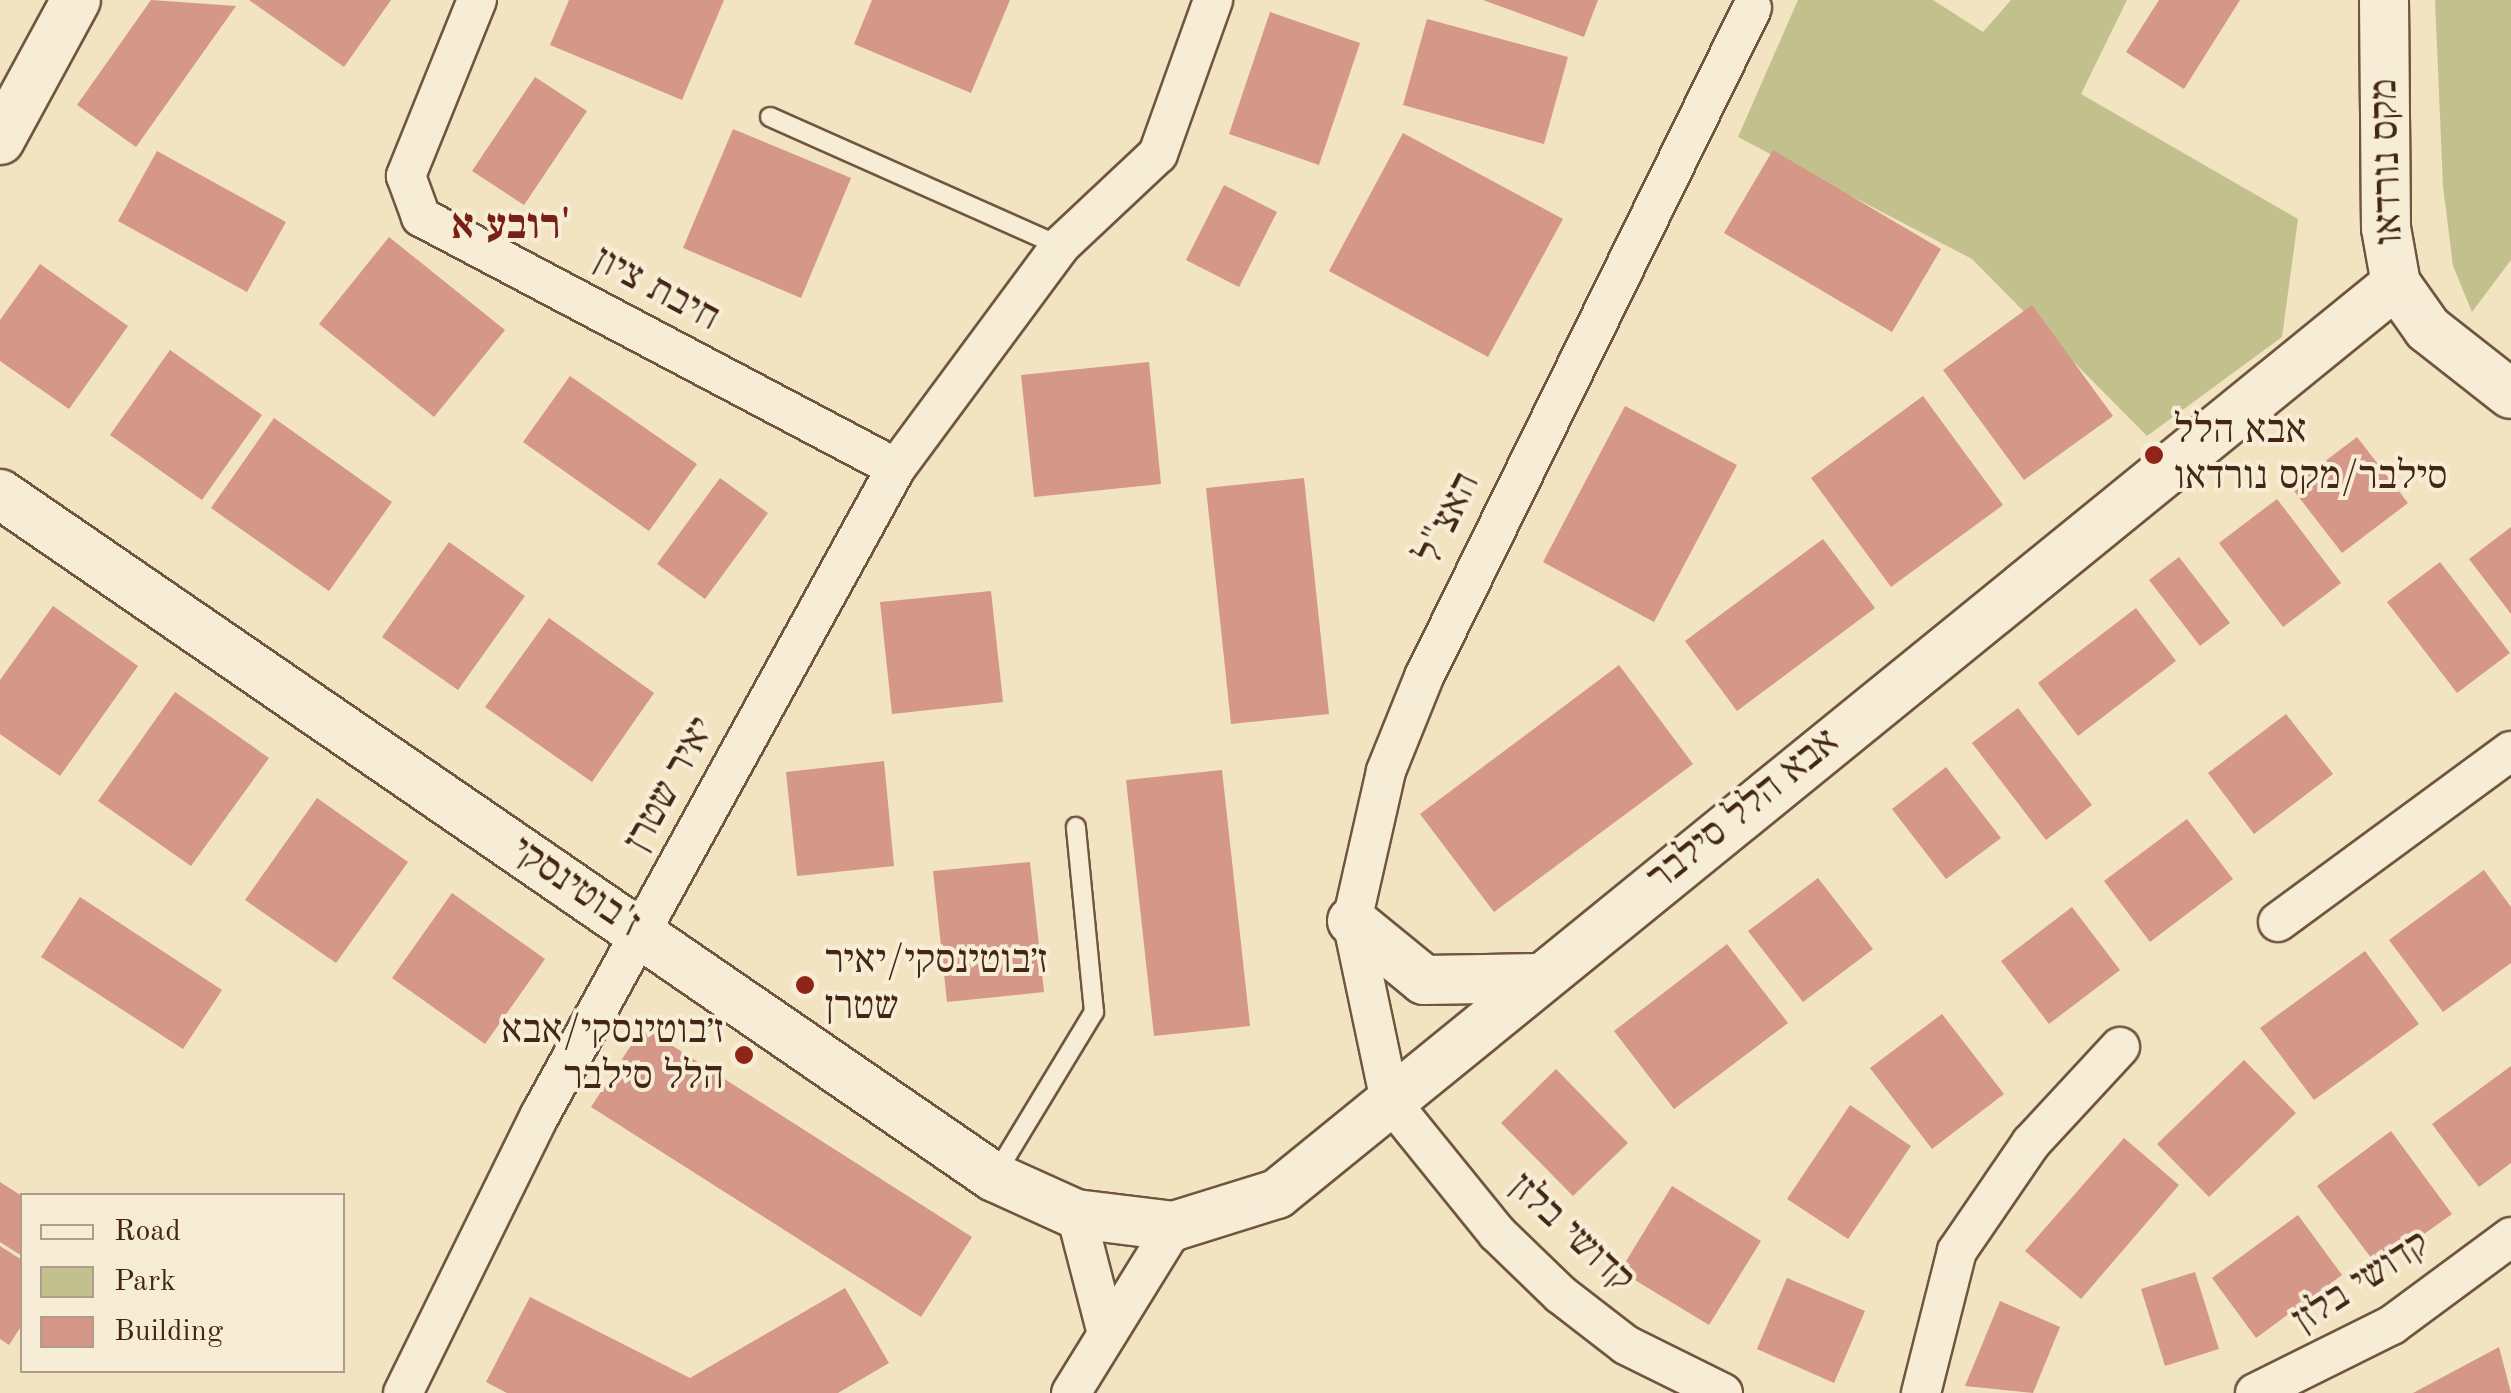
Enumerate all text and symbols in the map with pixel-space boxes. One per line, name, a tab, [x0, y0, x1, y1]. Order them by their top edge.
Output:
street label: מקס נורדאו	[2361, 78, 2415, 246]
district label: רובע א'	[451, 202, 571, 252]
street label: חיבת ציון	[585, 237, 727, 343]
place label: אבא הלל סילבר/מקס נורדאו	[2174, 408, 2448, 502]
marker: אבא הלל סילבר/מקס נורדאו	[2143, 444, 2165, 466]
street label: האצ"ל	[1406, 465, 1492, 573]
street label: יאיר שטרן	[615, 709, 727, 861]
street label: אבא הלל סילבר	[1638, 719, 1850, 903]
street label: ז'בוטינסקי	[501, 827, 649, 949]
place label: ז׳בוטינסקי/יאיר שטרן	[825, 938, 1048, 1032]
marker: ז׳בוטינסקי/יאיר שטרן	[794, 974, 816, 996]
place label: ז׳בוטינסקי/אבא הלל סילבר	[501, 1008, 724, 1102]
marker: ז׳בוטינסקי/אבא הלל סילבר	[733, 1044, 755, 1066]
street label: קדושי בלזן	[1498, 1164, 1644, 1304]
legend	[20, 1193, 345, 1373]
text: Road	[114, 1217, 181, 1247]
street label: קדושי בלזן	[2284, 1221, 2440, 1345]
text: Park	[114, 1267, 176, 1297]
text: Building	[114, 1317, 223, 1347]

